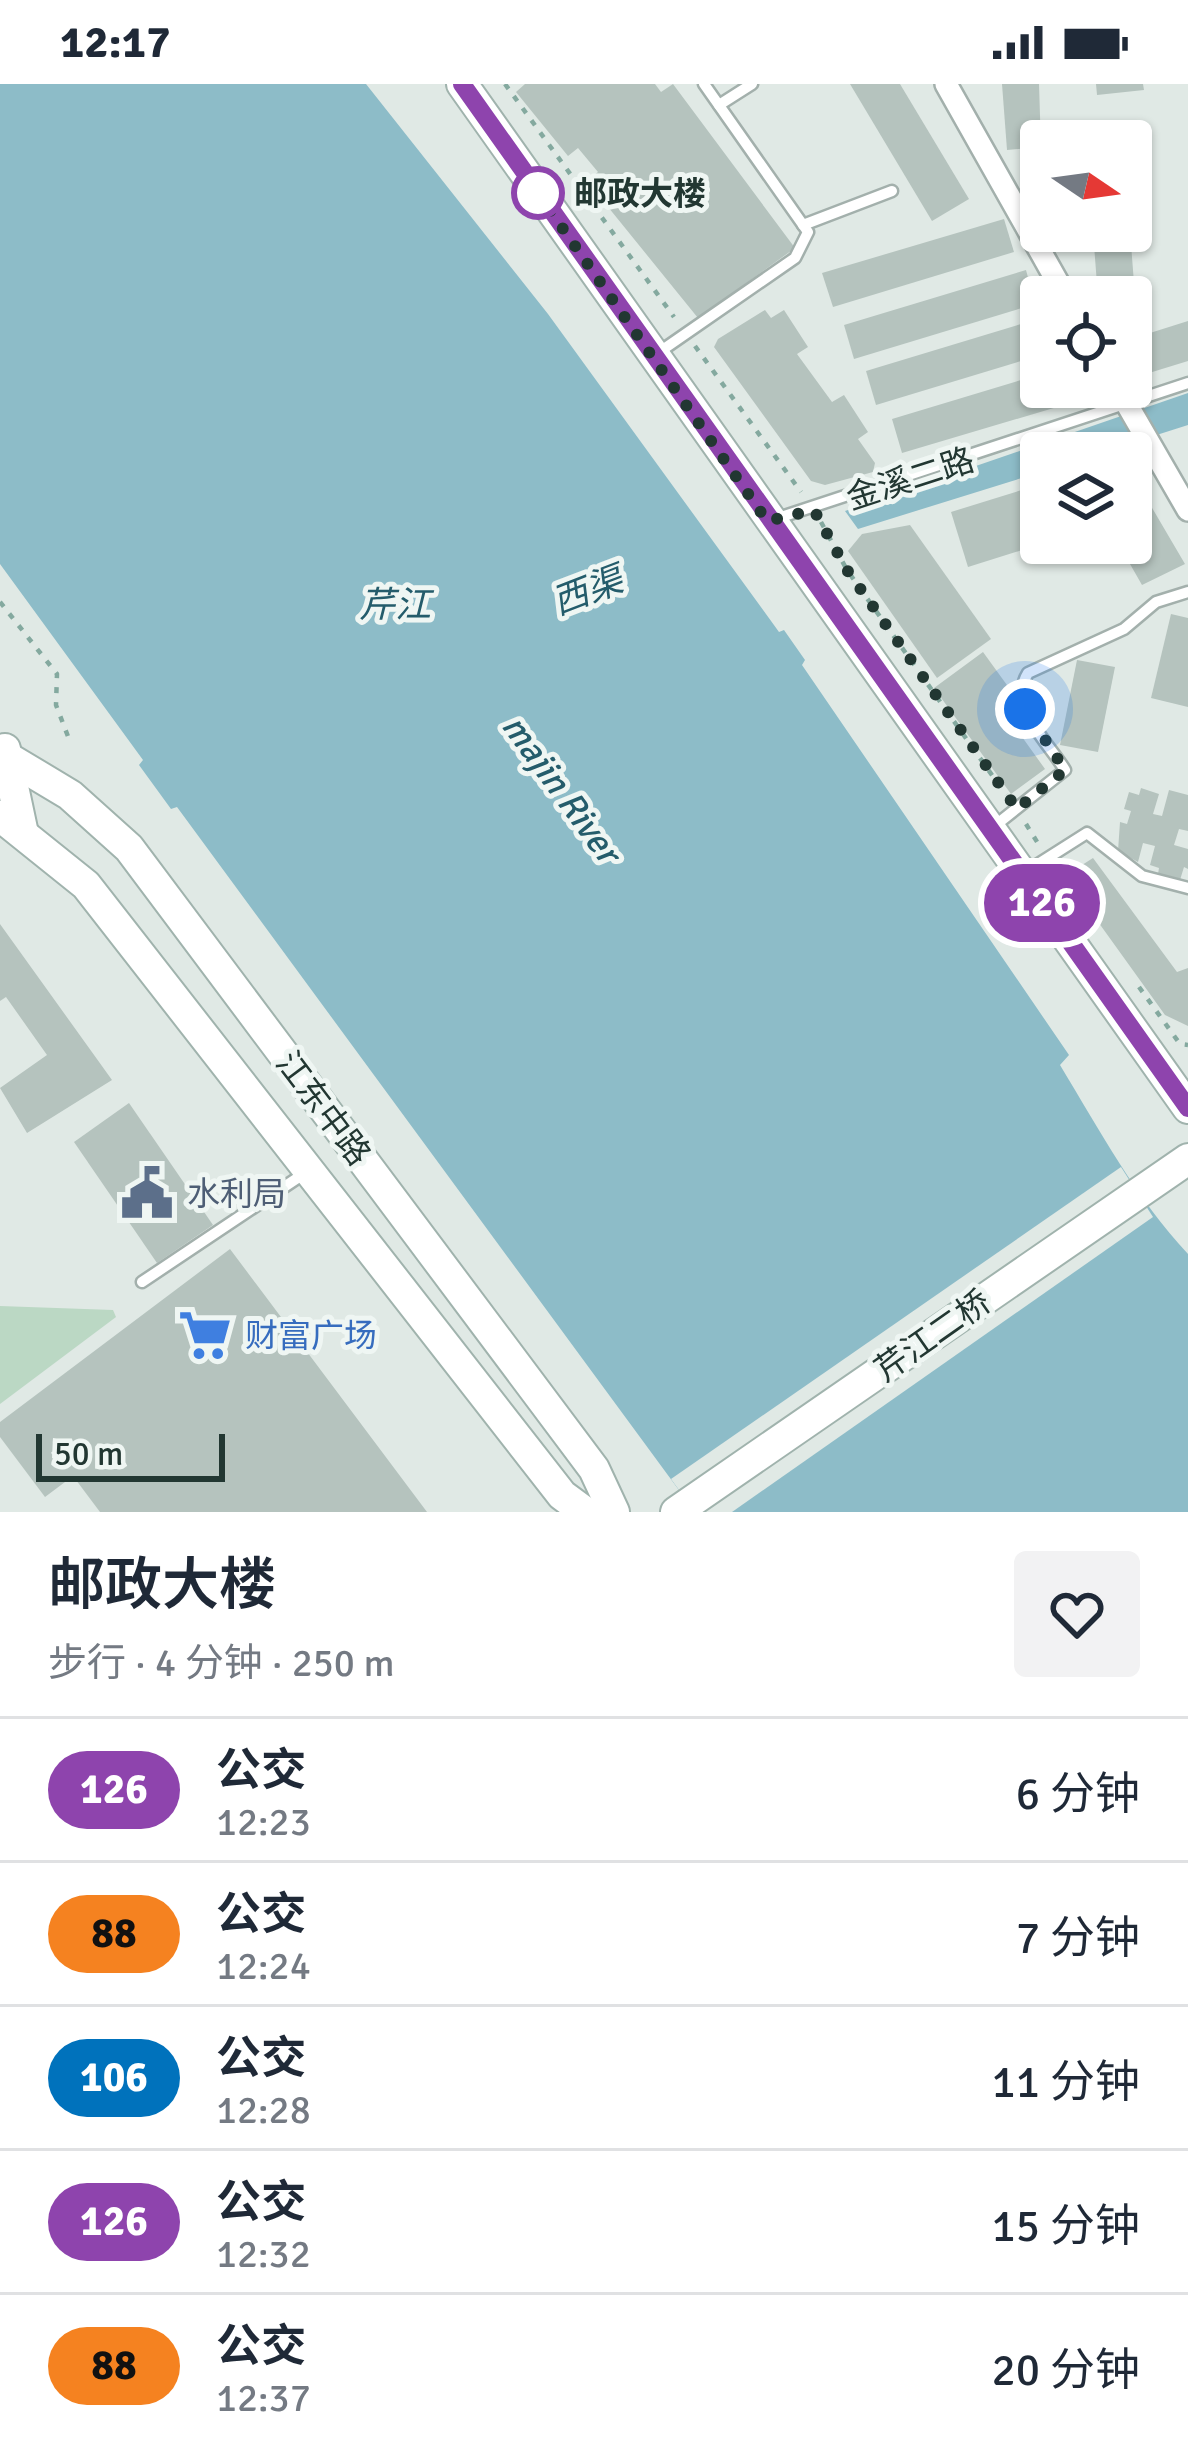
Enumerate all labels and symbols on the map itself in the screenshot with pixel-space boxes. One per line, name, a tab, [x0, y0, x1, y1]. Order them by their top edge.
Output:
north arrow	[1020, 120, 1152, 252]
marker: 邮政大楼	[513, 168, 563, 218]
place label: 邮政大楼	[574, 174, 706, 215]
street label: 金溪二路	[841, 440, 980, 519]
water label: 西渠	[546, 556, 634, 625]
water label: 芹江	[359, 583, 435, 628]
your location	[995, 679, 1055, 739]
water label: majin River	[492, 706, 632, 876]
line badge: 126	[973, 864, 1111, 942]
street label: 江东中路	[267, 1044, 379, 1174]
public building icon: 水利局	[118, 1164, 176, 1222]
place label: 水利局	[187, 1174, 286, 1215]
street label: 芹江二桥	[867, 1282, 999, 1391]
supermarket icon: 财富广场	[176, 1306, 234, 1364]
place label: 财富广场	[245, 1316, 377, 1357]
scale bar	[36, 1428, 225, 1481]

